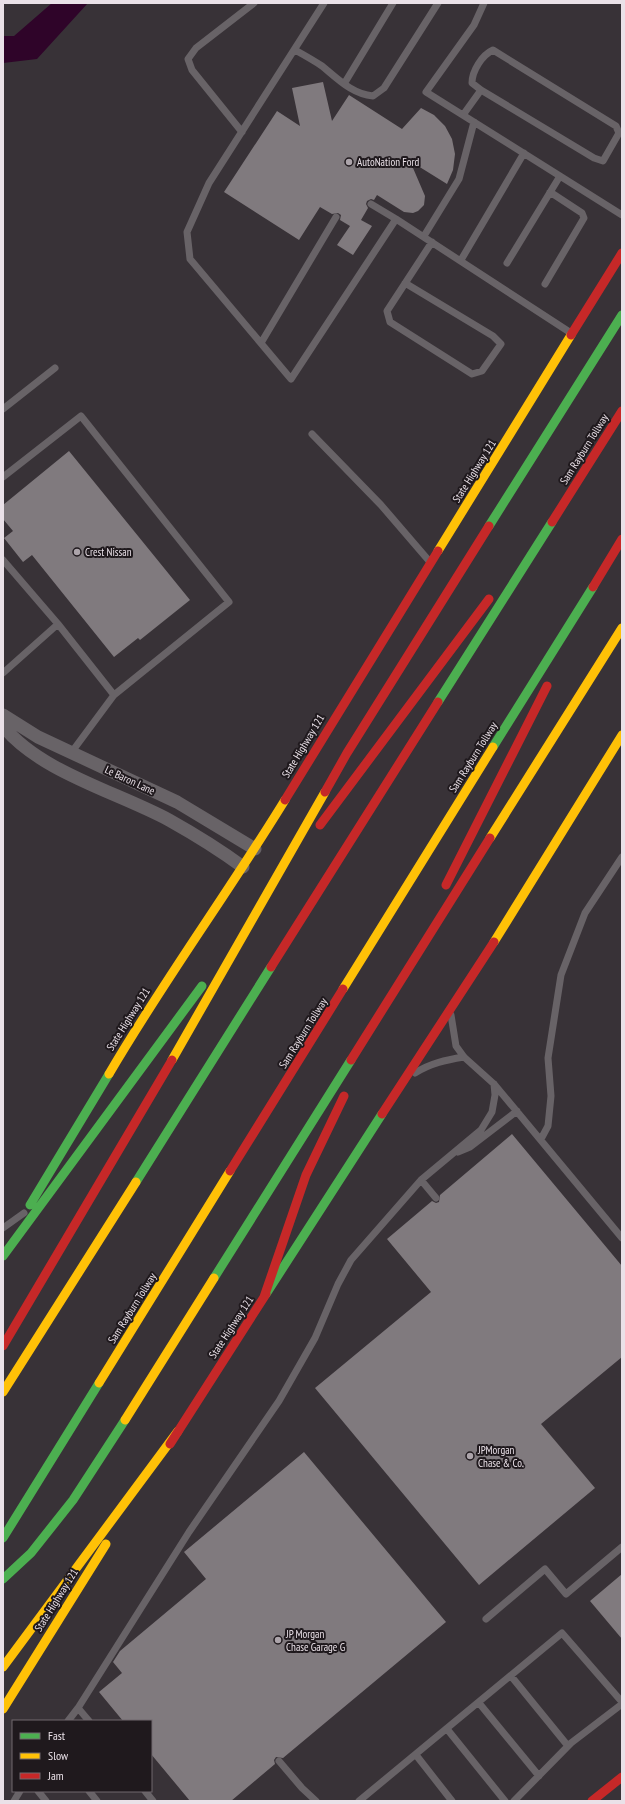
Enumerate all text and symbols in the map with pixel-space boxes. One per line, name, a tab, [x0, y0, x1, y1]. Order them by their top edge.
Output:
place label: AutoNation Ford	[357, 155, 420, 169]
marker: AutoNation Ford	[344, 157, 354, 167]
street label: Sam Rayburn Tollway	[557, 410, 612, 487]
street label: State Highway 121	[449, 437, 499, 505]
place label: Crest Nissan	[85, 545, 132, 559]
marker: Crest Nissan	[72, 547, 82, 557]
street label: State Highway 121	[279, 712, 327, 780]
street label: Sam Rayburn Tollway	[446, 718, 501, 795]
street label: Le Baron Lane	[103, 762, 158, 798]
street label: State Highway 121	[103, 985, 153, 1053]
street label: Sam Rayburn Tollway	[276, 994, 331, 1071]
street label: Sam Rayburn Tollway	[105, 1269, 160, 1346]
street label: State Highway 121	[206, 1293, 256, 1361]
place label: JPMorgan Chase & Co.	[477, 1443, 524, 1470]
marker: JPMorgan Chase & Co.	[465, 1451, 475, 1461]
street label: State Highway 121	[31, 1566, 81, 1634]
place label: JP Morgan Chase Garage G	[285, 1627, 345, 1654]
marker: JP Morgan Chase Garage G	[273, 1635, 283, 1645]
legend	[12, 1720, 152, 1792]
text: Fast	[48, 1728, 66, 1743]
text: Slow	[48, 1748, 69, 1763]
text: Jam	[47, 1768, 64, 1783]

